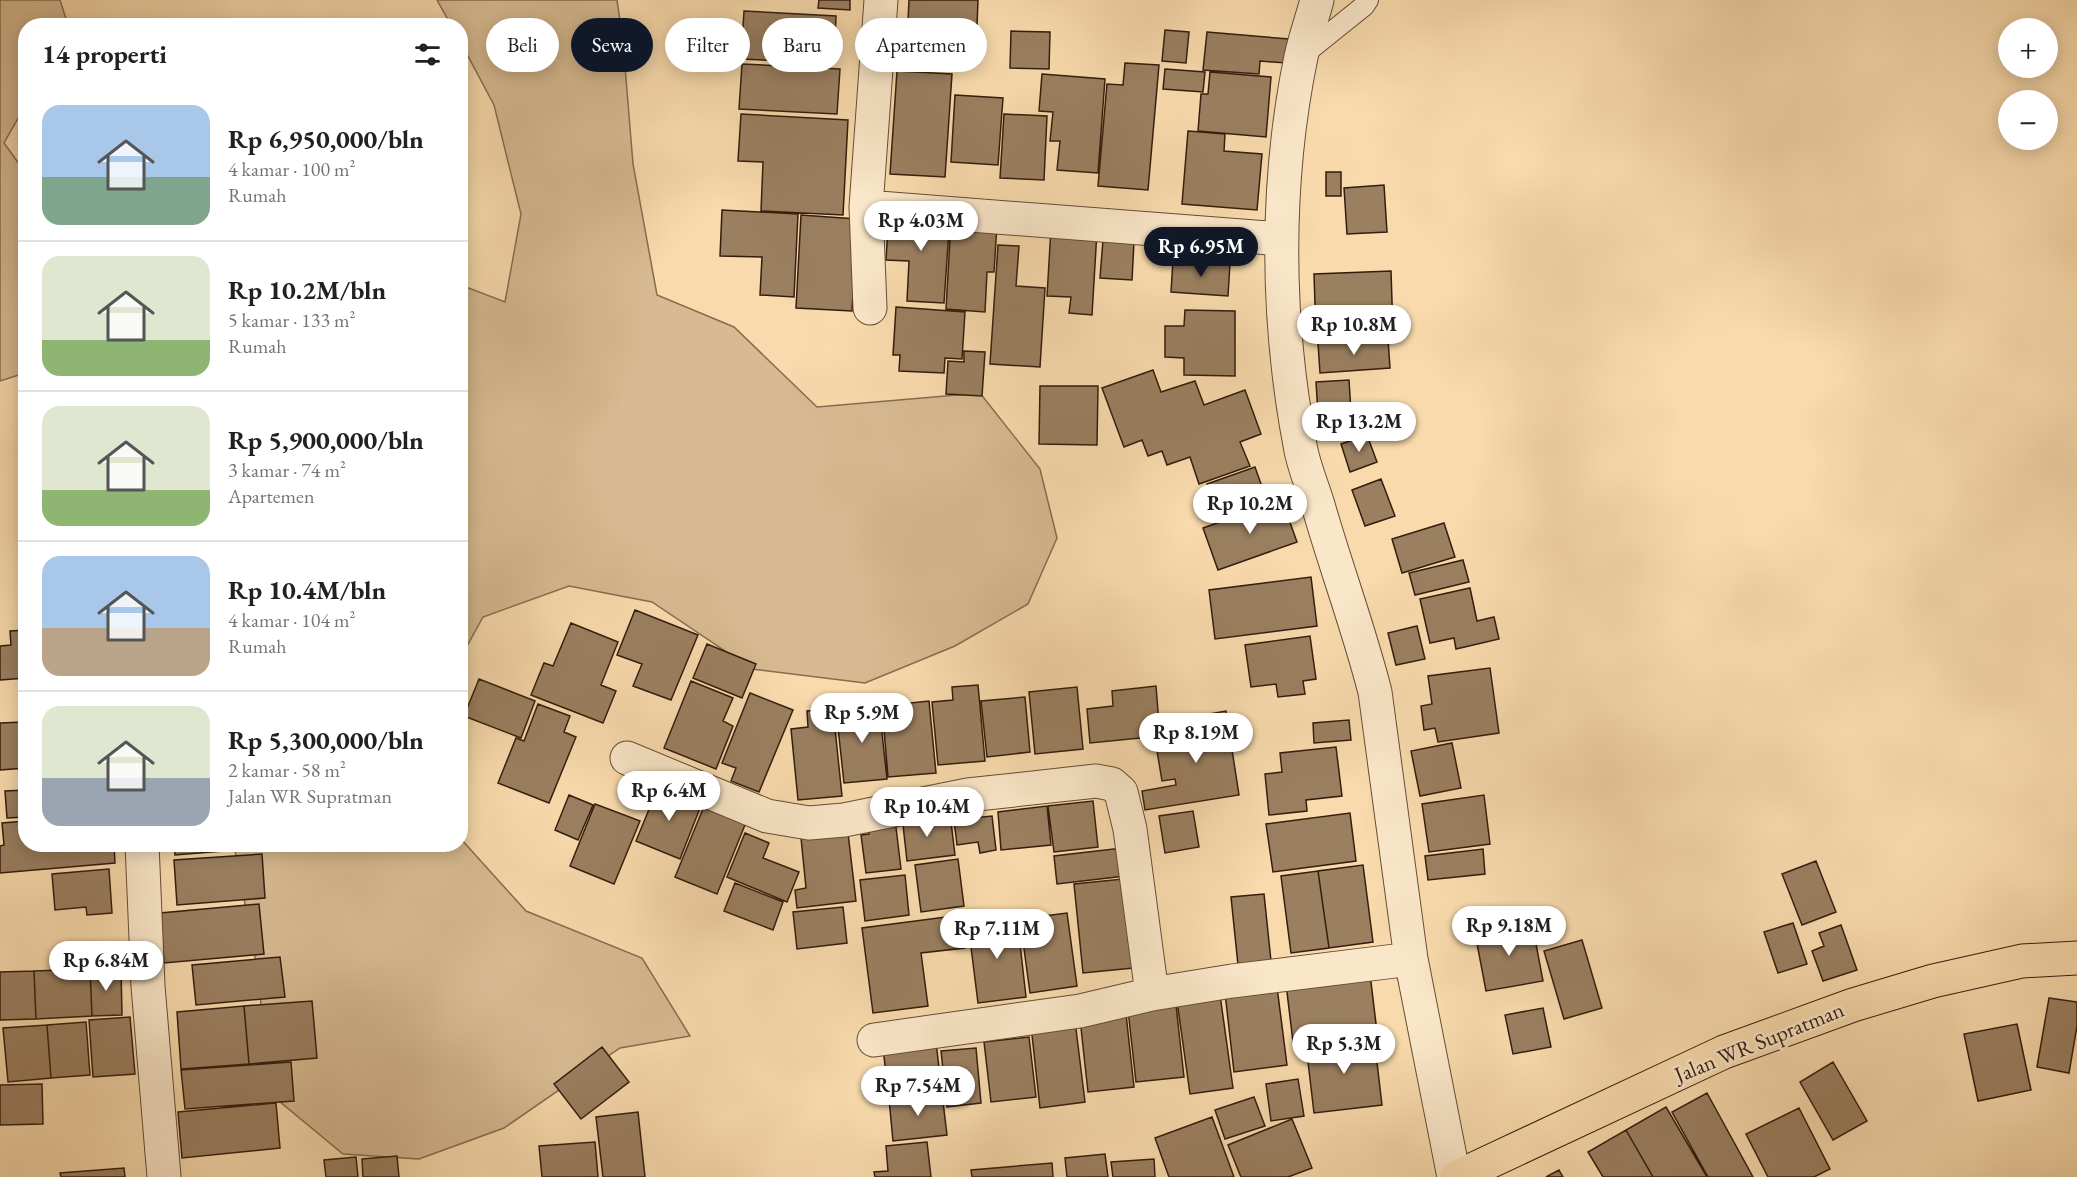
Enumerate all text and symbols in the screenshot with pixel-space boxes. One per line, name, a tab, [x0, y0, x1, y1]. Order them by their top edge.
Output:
chip: Beli	[486, 18, 559, 72]
chip: Sewa	[571, 18, 653, 72]
chip: Filter	[665, 18, 750, 72]
chip: Baru	[762, 18, 843, 72]
chip: Apartemen	[855, 18, 987, 72]
map controls	[1998, 18, 2058, 150]
button: +	[1998, 18, 2058, 78]
text: 14 properti	[42, 37, 167, 71]
icon: filters	[411, 38, 444, 71]
button: −	[1998, 90, 2058, 150]
text: Rp 6,950,000/bln	[228, 122, 424, 156]
icon: home	[90, 129, 162, 201]
text: 4 kamar · 100 m²	[228, 156, 356, 182]
text: Rumah	[228, 182, 287, 208]
pin: Rp 4.03M	[859, 201, 983, 252]
text: Rp 4.03M	[878, 207, 964, 233]
pin: Rp 6.95M	[1139, 227, 1263, 278]
text: Rp 6.95M	[1158, 233, 1244, 259]
text: Rp 10.2M/bln	[228, 273, 386, 307]
icon: home	[90, 280, 162, 352]
pin: Rp 10.8M	[1292, 305, 1416, 356]
text: 5 kamar · 133 m²	[228, 307, 356, 333]
text: Rp 10.8M	[1311, 311, 1397, 337]
text: Rumah	[228, 333, 287, 359]
pin: Rp 13.2M	[1297, 402, 1421, 453]
text: Rp 13.2M	[1316, 408, 1402, 434]
text: Rp 5,900,000/bln	[228, 423, 424, 457]
icon: home	[90, 430, 162, 502]
text: 3 kamar · 74 m²	[228, 457, 346, 483]
text: Apartemen	[228, 483, 314, 509]
pin: Rp 10.2M	[1188, 484, 1312, 535]
text: Rp 10.2M	[1207, 490, 1293, 516]
text: Rp 10.4M/bln	[228, 573, 386, 607]
icon: home	[90, 580, 162, 652]
text: 4 kamar · 104 m²	[228, 607, 356, 633]
text: Rumah	[228, 633, 287, 659]
pin: Rp 5.9M	[807, 693, 917, 744]
text: Rp 5.9M	[824, 699, 900, 725]
pin: Rp 8.19M	[1134, 713, 1258, 764]
text: Rp 8.19M	[1153, 719, 1239, 745]
text: Rp 5,300,000/bln	[228, 723, 424, 757]
icon: home	[90, 730, 162, 802]
text: 2 kamar · 58 m²	[228, 757, 346, 783]
pin: Rp 6.4M	[614, 771, 724, 822]
text: Rp 6.4M	[631, 777, 707, 803]
text: Jalan WR Supratman	[228, 783, 392, 809]
pin: Rp 10.4M	[865, 787, 989, 838]
text: Rp 10.4M	[884, 793, 970, 819]
pin: Rp 9.18M	[1447, 906, 1571, 957]
pin: Rp 7.11M	[935, 909, 1059, 960]
text: Rp 9.18M	[1466, 912, 1552, 938]
text: Rp 7.11M	[954, 915, 1040, 941]
pin: Rp 6.84M	[44, 941, 168, 992]
text: Rp 6.84M	[63, 947, 149, 973]
street label: Jalan WR Supratman	[1668, 995, 1848, 1090]
pin: Rp 5.3M	[1289, 1024, 1399, 1075]
text: Rp 5.3M	[1306, 1030, 1382, 1056]
pin: Rp 7.54M	[856, 1066, 980, 1117]
text: Rp 7.54M	[875, 1072, 961, 1098]

